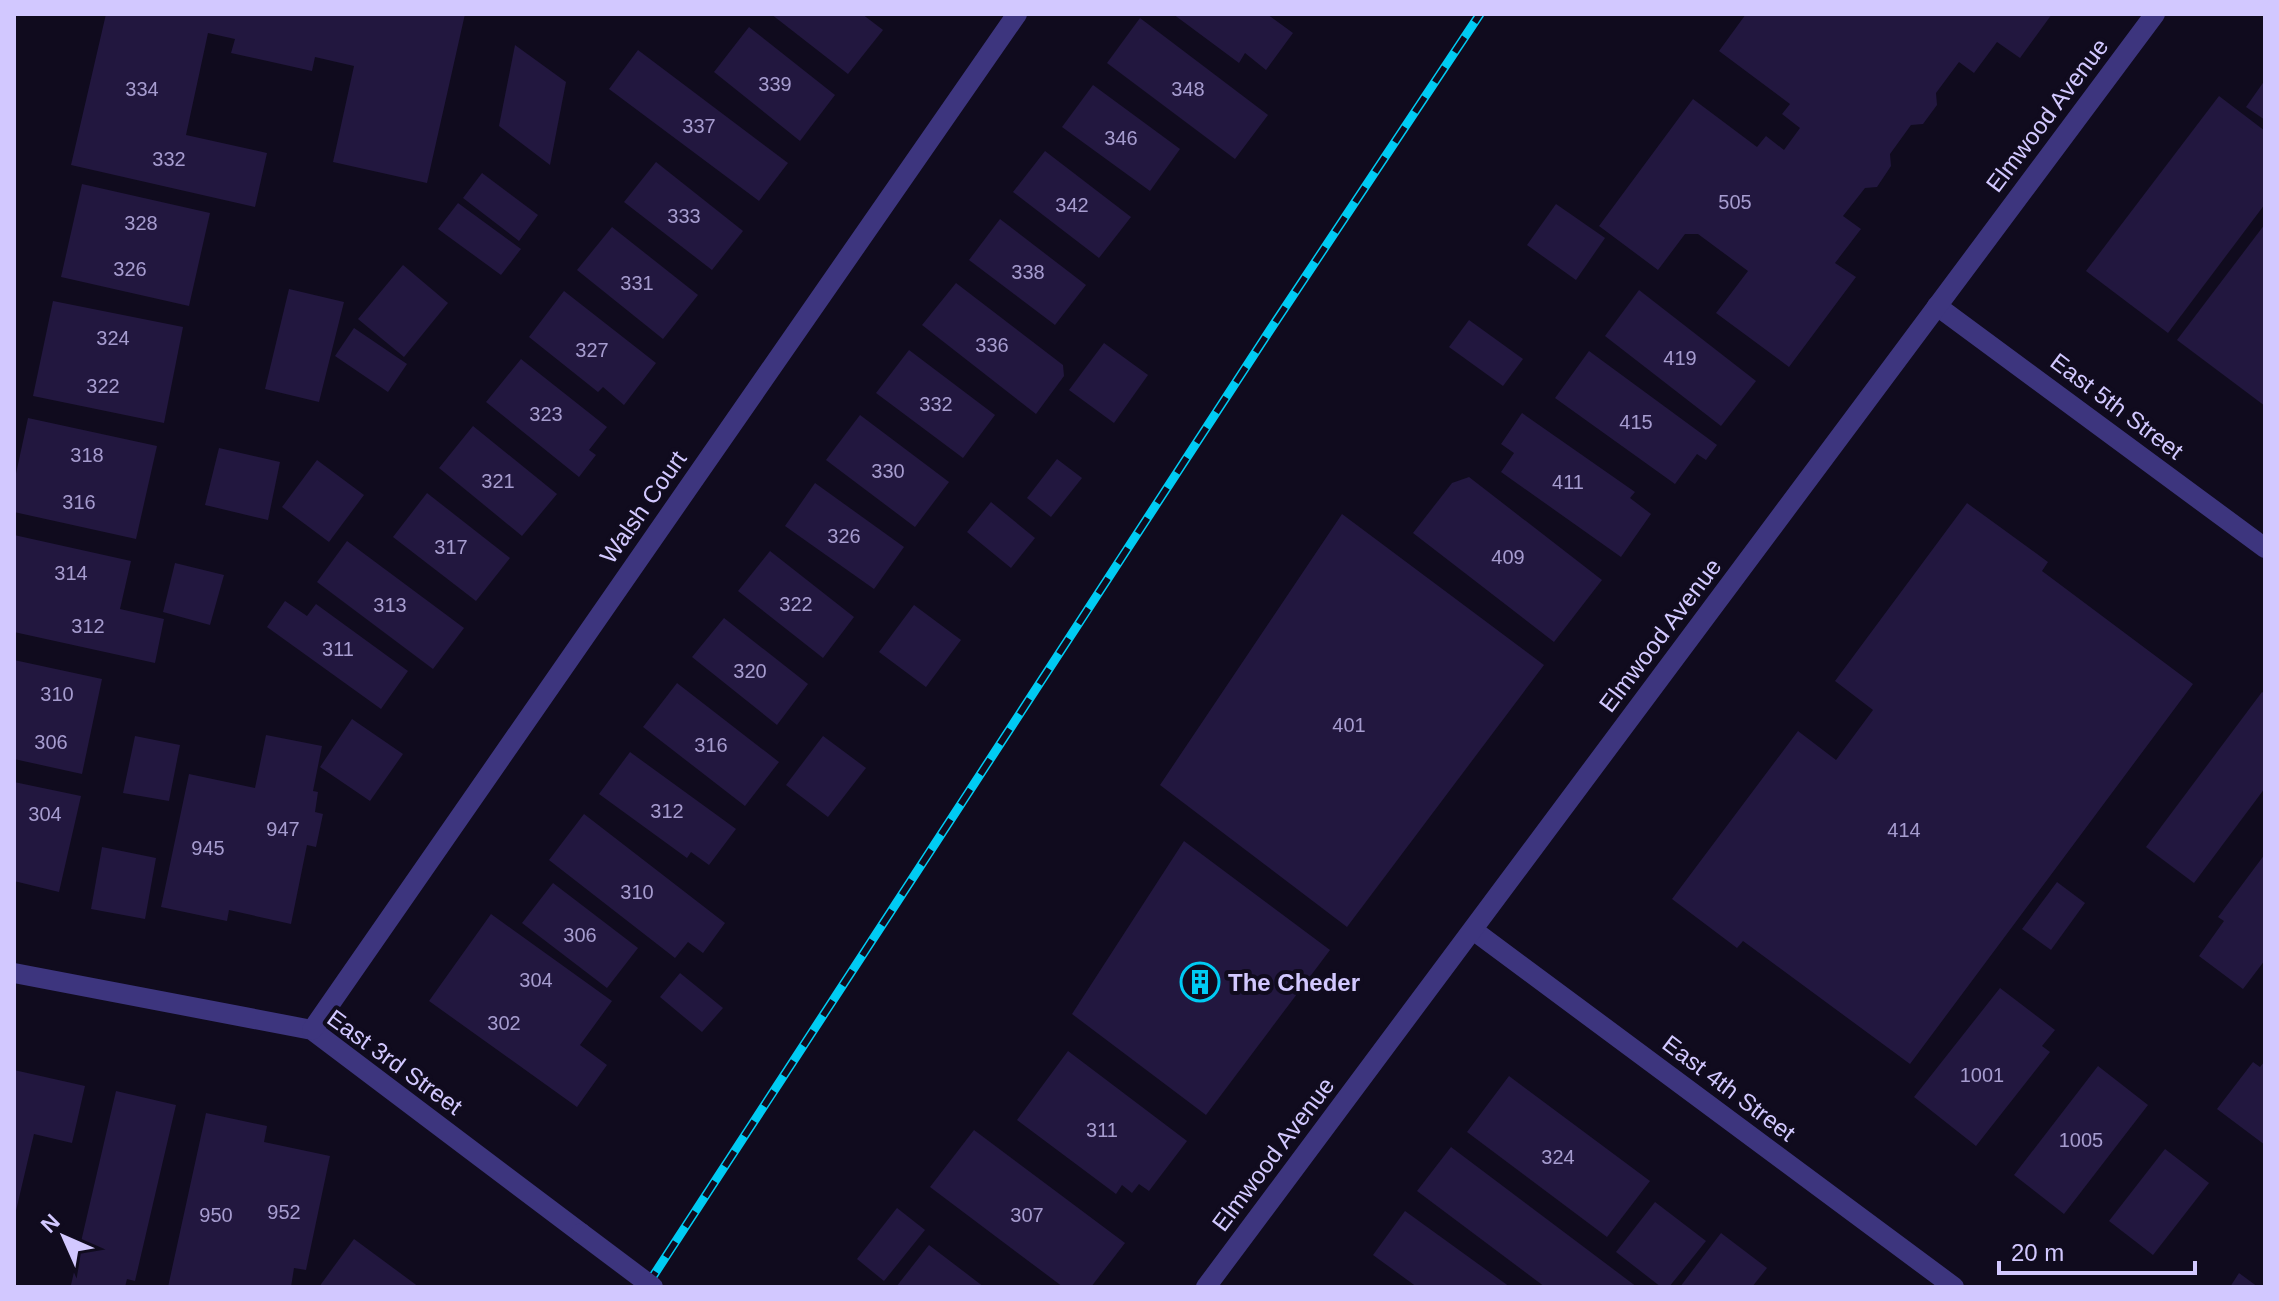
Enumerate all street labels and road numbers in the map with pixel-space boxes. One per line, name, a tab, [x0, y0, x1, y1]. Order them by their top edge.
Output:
street label: Elmwood Avenue	[1981, 33, 2113, 197]
street label: East 5th Street	[2045, 347, 2189, 465]
street label: Walsh Court	[594, 445, 692, 568]
street label: Elmwood Avenue	[1594, 553, 1726, 717]
street label: East 3rd Street	[322, 1004, 468, 1120]
street label: East 4th Street	[1657, 1029, 1801, 1147]
street label: Elmwood Avenue	[1207, 1072, 1339, 1236]

